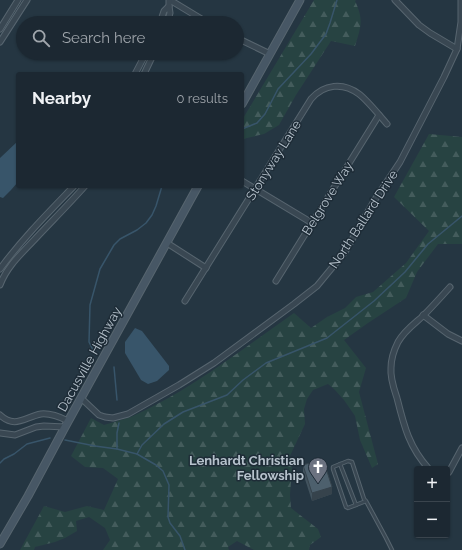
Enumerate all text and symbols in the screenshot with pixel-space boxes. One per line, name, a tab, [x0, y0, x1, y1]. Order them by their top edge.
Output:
search box	[16, 16, 244, 60]
icon: search	[30, 27, 52, 49]
text: Search here	[62, 29, 145, 47]
text: Nearby	[32, 88, 91, 108]
text: 0 results	[177, 91, 228, 106]
street label: Stonyway Lane	[243, 117, 304, 203]
street label: Belgrove Way	[299, 159, 356, 238]
street label: North Ballard Drive	[326, 167, 401, 271]
street label: Dacusville Highway	[54, 304, 124, 414]
place label: Lenhardt Christian Fellowship	[189, 453, 304, 483]
church icon: Lenhardt Christian Fellowship	[307, 456, 329, 484]
map controls	[414, 466, 450, 538]
button: +	[414, 466, 450, 502]
button: −	[414, 502, 450, 538]

